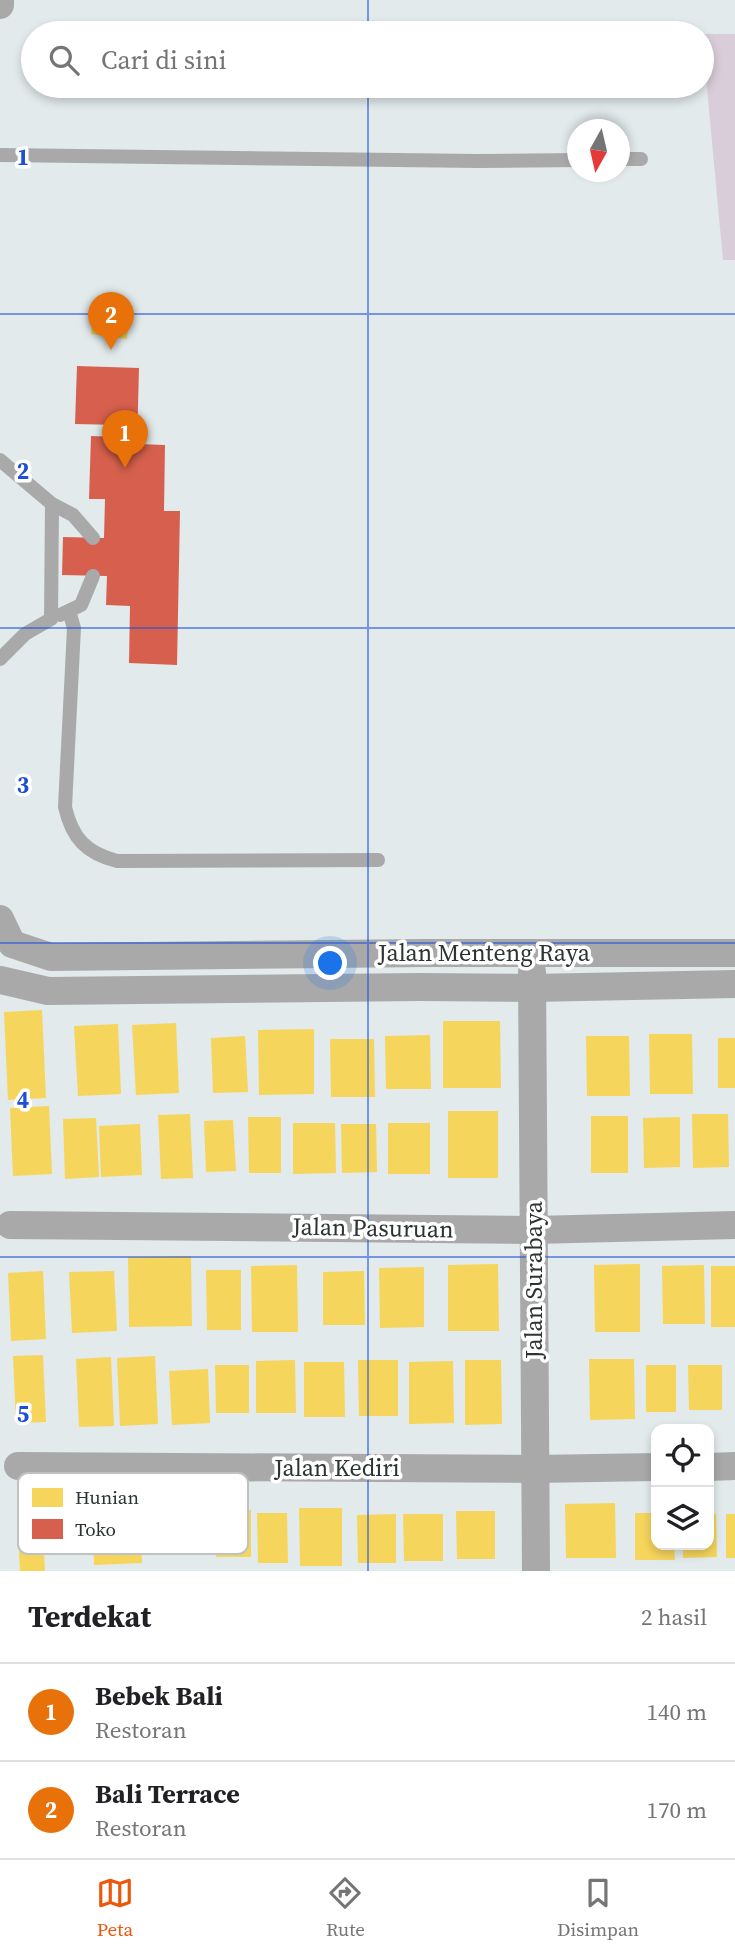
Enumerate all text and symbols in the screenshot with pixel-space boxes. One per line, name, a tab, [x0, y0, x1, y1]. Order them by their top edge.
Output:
search box	[21, 21, 714, 98]
icon: search	[45, 41, 83, 79]
text: Cari di sini	[101, 42, 226, 78]
north arrow	[567, 119, 630, 182]
text: 1	[17, 141, 29, 173]
pin: 2	[88, 292, 134, 350]
pin: 1	[102, 410, 148, 468]
text: 2	[17, 455, 29, 487]
text: 3	[17, 769, 29, 801]
street label: Jalan Menteng Raya	[377, 936, 591, 969]
your location	[313, 946, 347, 980]
text: 4	[17, 1084, 29, 1116]
street label: Jalan Surabaya	[517, 1200, 550, 1360]
street label: Jalan Pasuruan	[291, 1210, 454, 1245]
text: 5	[17, 1398, 29, 1430]
map controls	[651, 1424, 714, 1550]
button: locate	[651, 1424, 714, 1487]
street label: Jalan Kediri	[273, 1451, 400, 1484]
legend	[18, 1473, 248, 1554]
text: Hunian	[75, 1484, 139, 1510]
button: layers	[651, 1487, 714, 1550]
text: Toko	[75, 1516, 116, 1542]
text: Terdekat	[28, 1596, 151, 1637]
text: 2 hasil	[641, 1601, 707, 1633]
text: Bebek Bali	[95, 1678, 223, 1714]
text: 1	[45, 1696, 57, 1728]
text: 140 m	[646, 1696, 707, 1728]
text: Restoran	[95, 1714, 187, 1746]
text: Bali Terrace	[95, 1776, 240, 1812]
text: 2	[45, 1794, 57, 1826]
text: 170 m	[646, 1794, 707, 1826]
text: Restoran	[95, 1812, 187, 1844]
tab: Peta	[96, 1874, 134, 1942]
tab: Rute	[326, 1874, 365, 1942]
tab: Disimpan	[557, 1874, 639, 1942]

